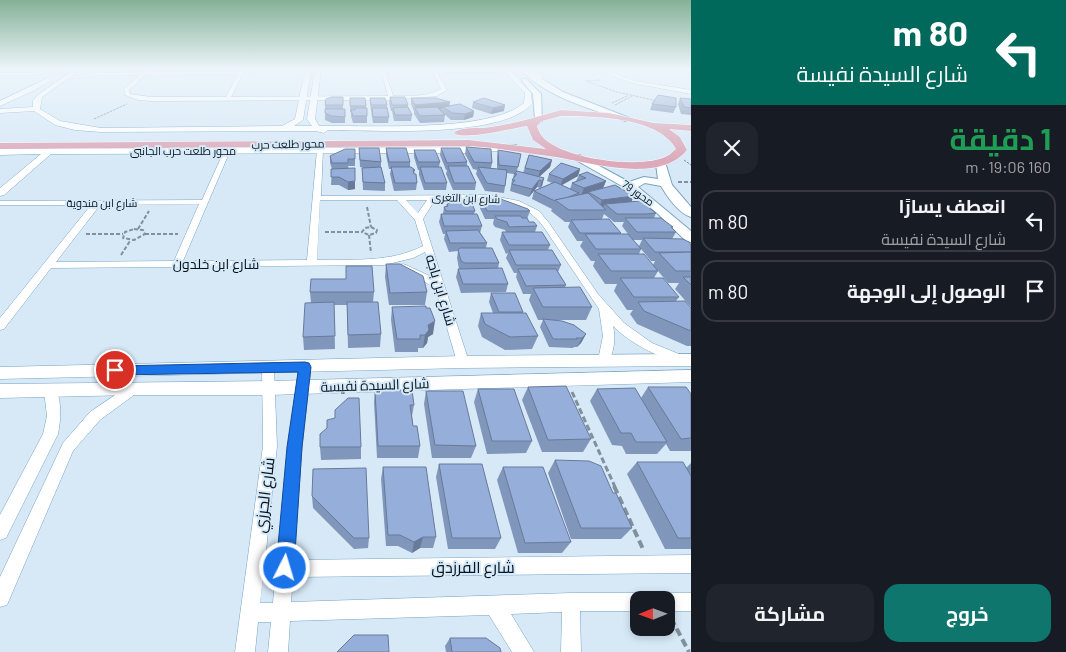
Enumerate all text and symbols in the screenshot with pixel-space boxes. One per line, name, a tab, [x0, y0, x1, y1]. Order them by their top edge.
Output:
text: 80 m	[893, 11, 968, 53]
icon: left	[986, 20, 1051, 85]
text: شارع السيدة نفيسة	[797, 60, 968, 86]
text: 1 دقيقة	[950, 120, 1051, 156]
button: close	[706, 122, 758, 174]
street label: محور طلعت حرب	[251, 136, 325, 152]
street label: محور طلعت حرب الجانبى	[130, 144, 236, 158]
text: 160 m · 19:06	[965, 157, 1051, 176]
street label: محور 79	[619, 177, 657, 209]
street label: شارع ابن التغرى	[431, 190, 501, 207]
text: انعطف يسارًا	[899, 194, 1006, 217]
street label: شارع ابن مندوية	[67, 196, 137, 211]
icon: left	[1021, 207, 1049, 235]
text: 80 m	[708, 210, 748, 233]
text: شارع السيدة نفيسة	[881, 229, 1006, 248]
street label: شارع ابن باجه	[422, 252, 460, 328]
street label: شارع ابن خلدون	[173, 255, 259, 273]
icon: arrive	[1021, 277, 1049, 305]
text: الوصول إلى الوجهة	[847, 279, 1006, 302]
text: 80 m	[708, 280, 748, 303]
pin	[94, 349, 136, 391]
icon: arrive	[101, 356, 129, 384]
street label: شارع السيدة نفيسة	[320, 374, 430, 396]
street label: شارع الجرزي	[249, 456, 283, 534]
position arrow	[258, 541, 310, 593]
street label: شارع الفرزدق	[431, 557, 515, 579]
button: مشاركة	[706, 584, 874, 642]
button: خروج	[884, 584, 1051, 642]
north arrow	[630, 591, 675, 636]
map controls	[630, 591, 675, 636]

